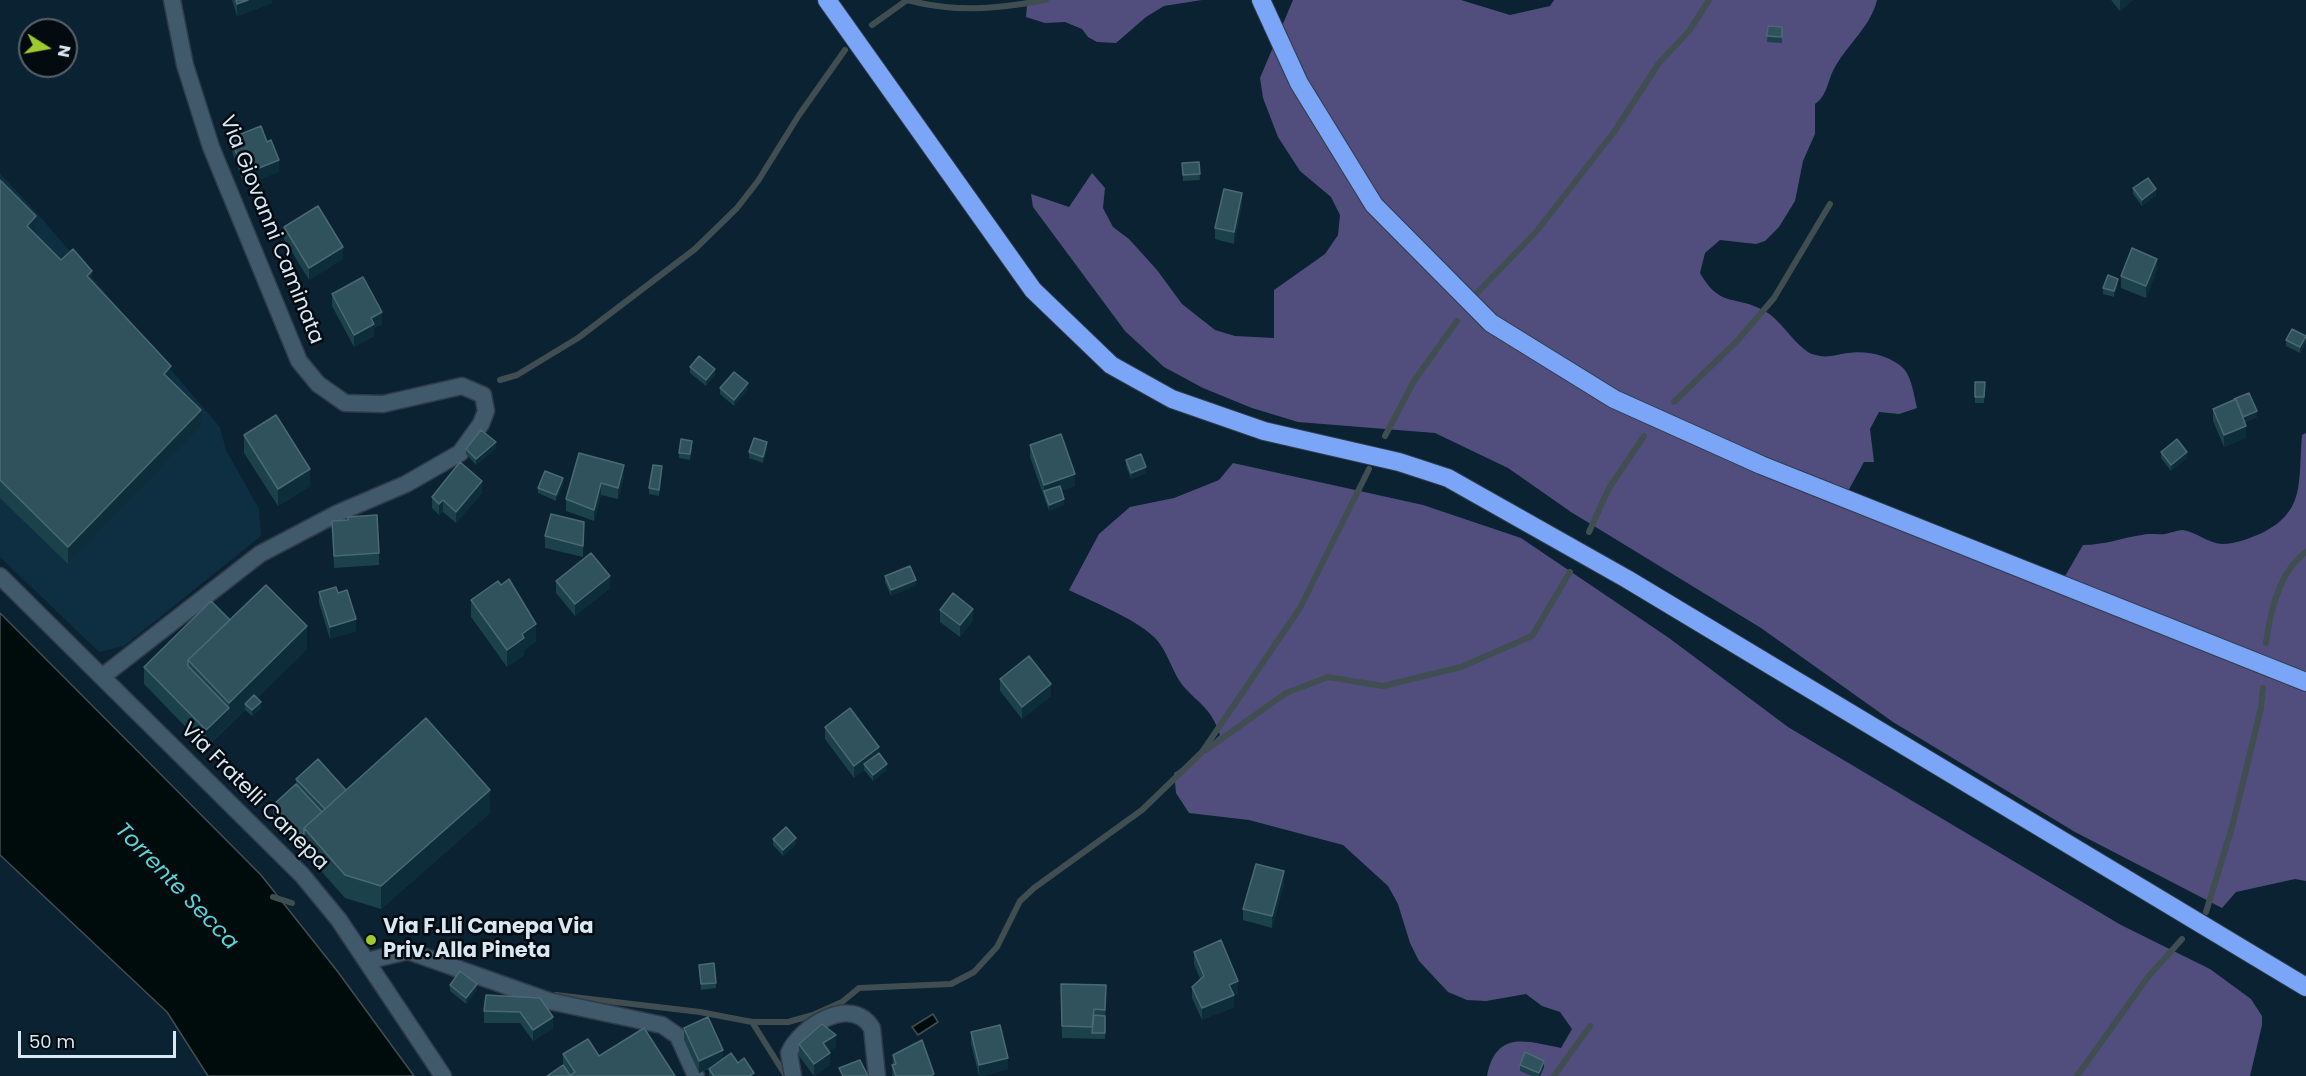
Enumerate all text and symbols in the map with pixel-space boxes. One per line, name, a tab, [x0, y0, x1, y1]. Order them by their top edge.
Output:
north arrow	[18, 18, 78, 78]
text: N	[52, 43, 77, 59]
street label: Via Giovanni Caminata	[214, 112, 328, 348]
street label: Via Fratelli Canepa	[175, 718, 333, 876]
water label: Torrente Secca	[109, 818, 243, 956]
place label: Via F.Lli Canepa Via Priv. Alla Pineta	[383, 915, 594, 965]
marker: Via F.Lli Canepa Via Priv. Alla Pineta	[364, 933, 378, 947]
scale bar	[21, 1019, 178, 1057]
text: 50 m	[29, 1029, 75, 1054]

